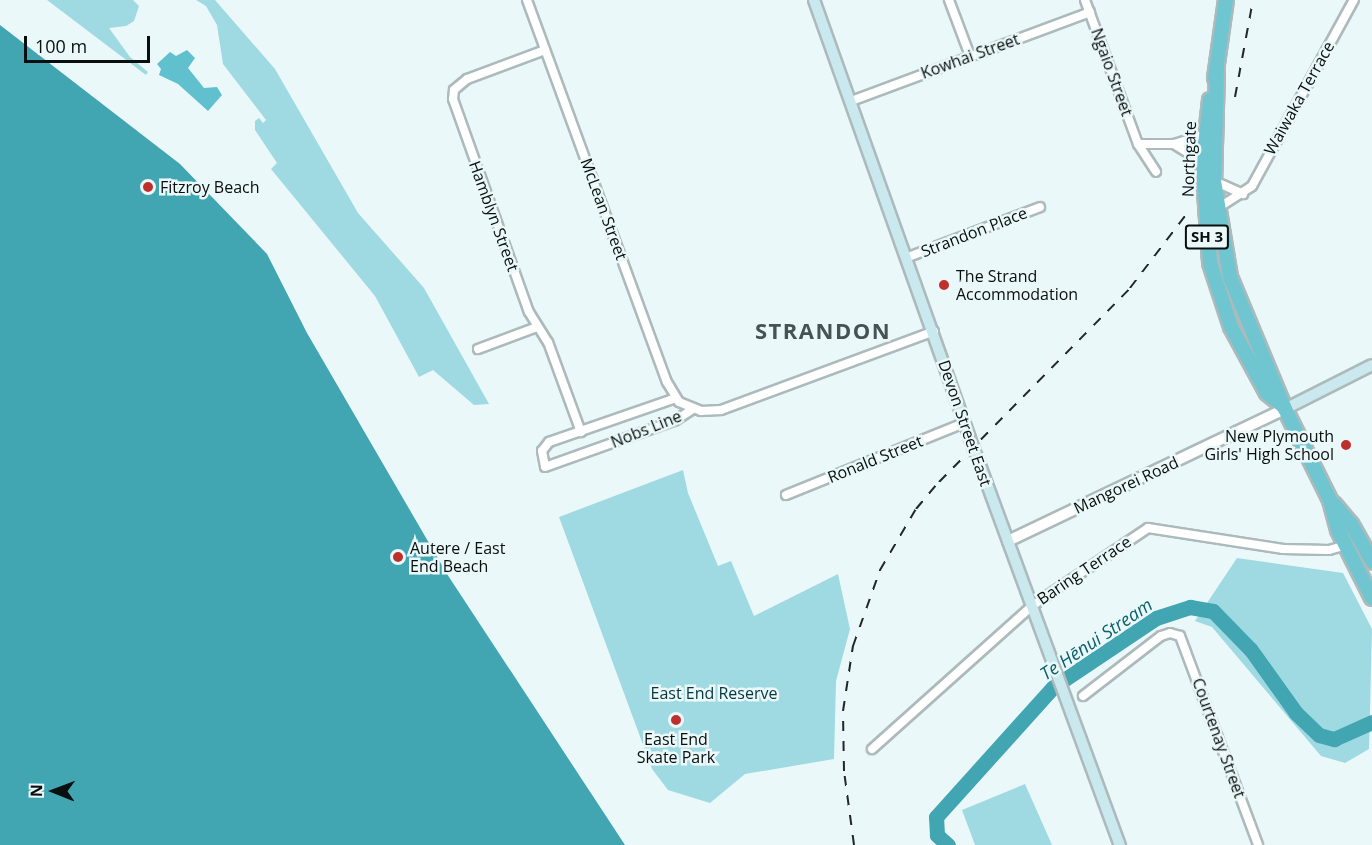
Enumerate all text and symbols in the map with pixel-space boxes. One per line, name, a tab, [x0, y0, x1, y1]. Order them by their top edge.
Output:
scale bar	[27, 24, 153, 62]
street label: Ngaio Street	[1087, 25, 1137, 119]
street label: Kowhai Street	[918, 29, 1022, 83]
text: 100 m	[35, 34, 87, 58]
street label: Waiwaka Terrace	[1260, 38, 1338, 158]
street label: Northgate	[1178, 121, 1200, 197]
street label: McLean Street	[577, 155, 631, 263]
street label: Hamblyn Street	[465, 158, 523, 274]
place label: Fitzroy Beach	[160, 177, 260, 197]
marker: Fitzroy Beach	[141, 180, 155, 194]
street label: Strandon Place	[918, 203, 1030, 261]
road number: SH 3	[1184, 225, 1230, 249]
place label: The Strand Accommodation	[956, 266, 1078, 304]
marker: The Strand Accommodation	[937, 278, 951, 292]
district label: STRANDON	[755, 318, 891, 344]
street label: Devon Street East	[934, 357, 996, 489]
street label: Nobs Line	[608, 406, 684, 452]
place label: New Plymouth Girls' High School	[1204, 426, 1334, 464]
street label: Ronald Street	[825, 431, 925, 487]
marker: New Plymouth Girls' High School	[1339, 438, 1353, 452]
street label: Mangorei Road	[1071, 452, 1181, 518]
street label: Baring Terrace	[1034, 532, 1134, 608]
place label: Autere / East End Beach	[410, 538, 505, 576]
marker: Autere / East End Beach	[391, 550, 405, 564]
water label: Te Hēnui Stream	[1036, 593, 1156, 685]
street label: Courtenay Street	[1188, 675, 1250, 801]
park label: East End Reserve	[651, 683, 777, 703]
marker: East End Skate Park	[669, 713, 683, 727]
place label: East End Skate Park	[637, 729, 715, 767]
north arrow	[24, 761, 84, 821]
text: N	[25, 784, 47, 797]

